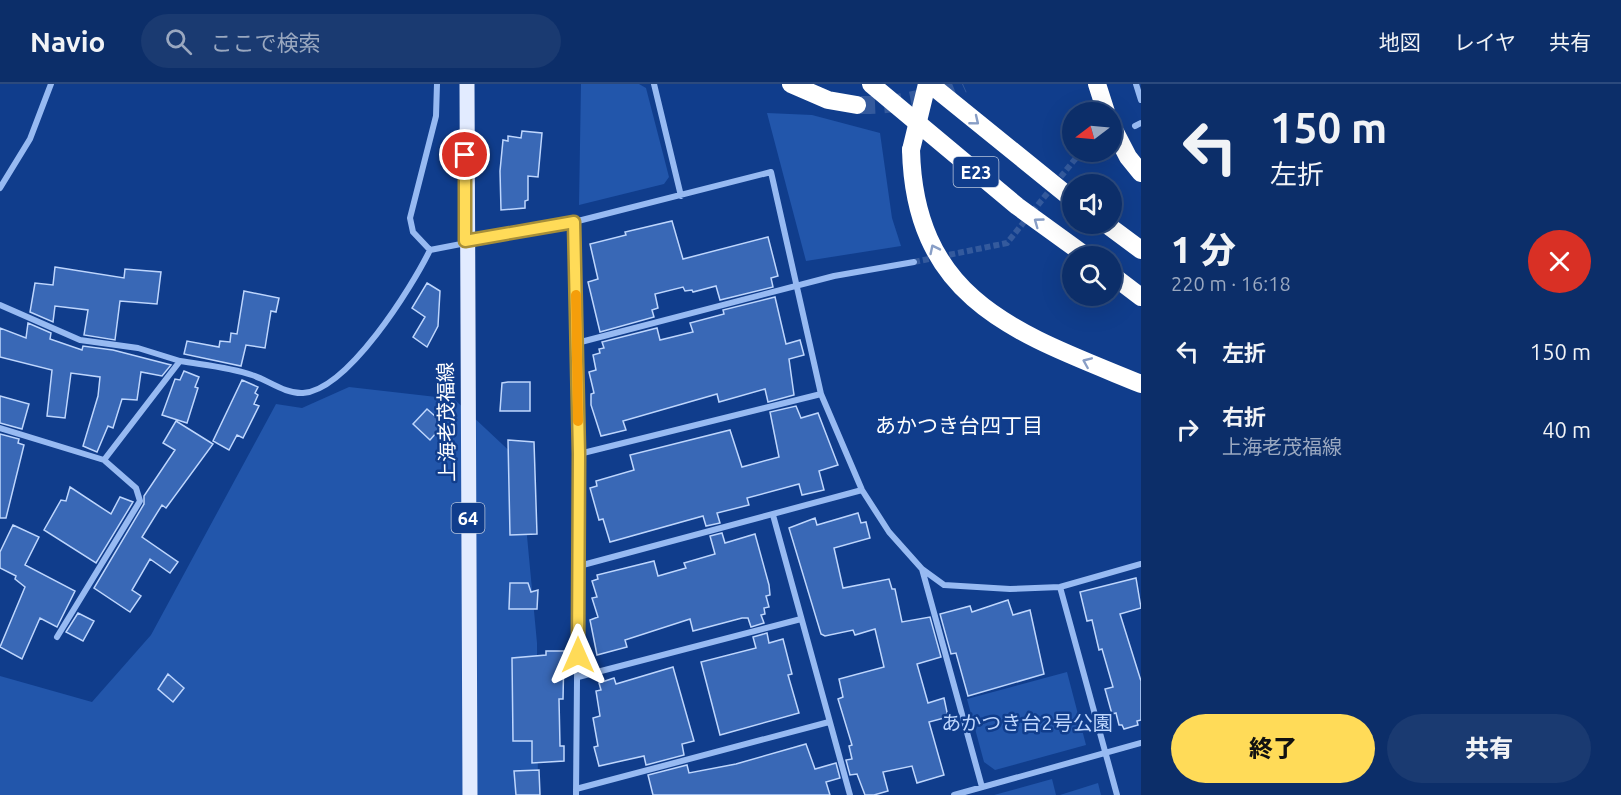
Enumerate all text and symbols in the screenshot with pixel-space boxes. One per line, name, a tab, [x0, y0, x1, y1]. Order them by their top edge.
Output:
search box	[141, 14, 561, 68]
icon: search	[162, 25, 195, 58]
text: Navio	[30, 26, 105, 57]
text: ここで検索	[210, 30, 320, 55]
text: 地図	[1379, 30, 1421, 54]
text: レイヤ	[1454, 30, 1516, 54]
text: 共有	[1549, 30, 1591, 54]
north arrow	[1062, 102, 1122, 162]
map controls	[1062, 102, 1122, 306]
text: 150 m	[1270, 104, 1387, 151]
icon: left	[1171, 108, 1249, 186]
one-way arrow	[968, 114, 979, 125]
pin	[439, 129, 490, 180]
icon: arrive	[448, 138, 481, 171]
road number: E23	[954, 157, 998, 187]
text: 左折	[1270, 159, 1324, 189]
button: sound	[1062, 174, 1122, 234]
one-way arrow	[1034, 218, 1045, 229]
text: 1 分	[1171, 229, 1236, 270]
button: close	[1528, 230, 1591, 293]
one-way arrow	[929, 245, 941, 256]
button: search	[1062, 246, 1122, 306]
text: 220 m · 16:18	[1171, 272, 1291, 295]
icon: left	[1171, 335, 1204, 368]
text: 150 m	[1530, 339, 1591, 364]
text: 左折	[1222, 340, 1266, 365]
one-way arrow	[1082, 357, 1093, 369]
street label: 上海老茂福線	[433, 362, 459, 482]
text: 右折	[1222, 404, 1266, 429]
district label: あかつき台四丁目	[875, 413, 1043, 437]
icon: right	[1171, 413, 1204, 446]
text: 40 m	[1542, 417, 1591, 442]
text: 上海老茂福線	[1222, 435, 1342, 458]
road number: 64	[452, 503, 484, 533]
position arrow	[546, 623, 610, 687]
park label: あかつき台2号公園	[941, 711, 1113, 734]
button: 終了	[1171, 714, 1375, 783]
button: 共有	[1387, 714, 1591, 783]

